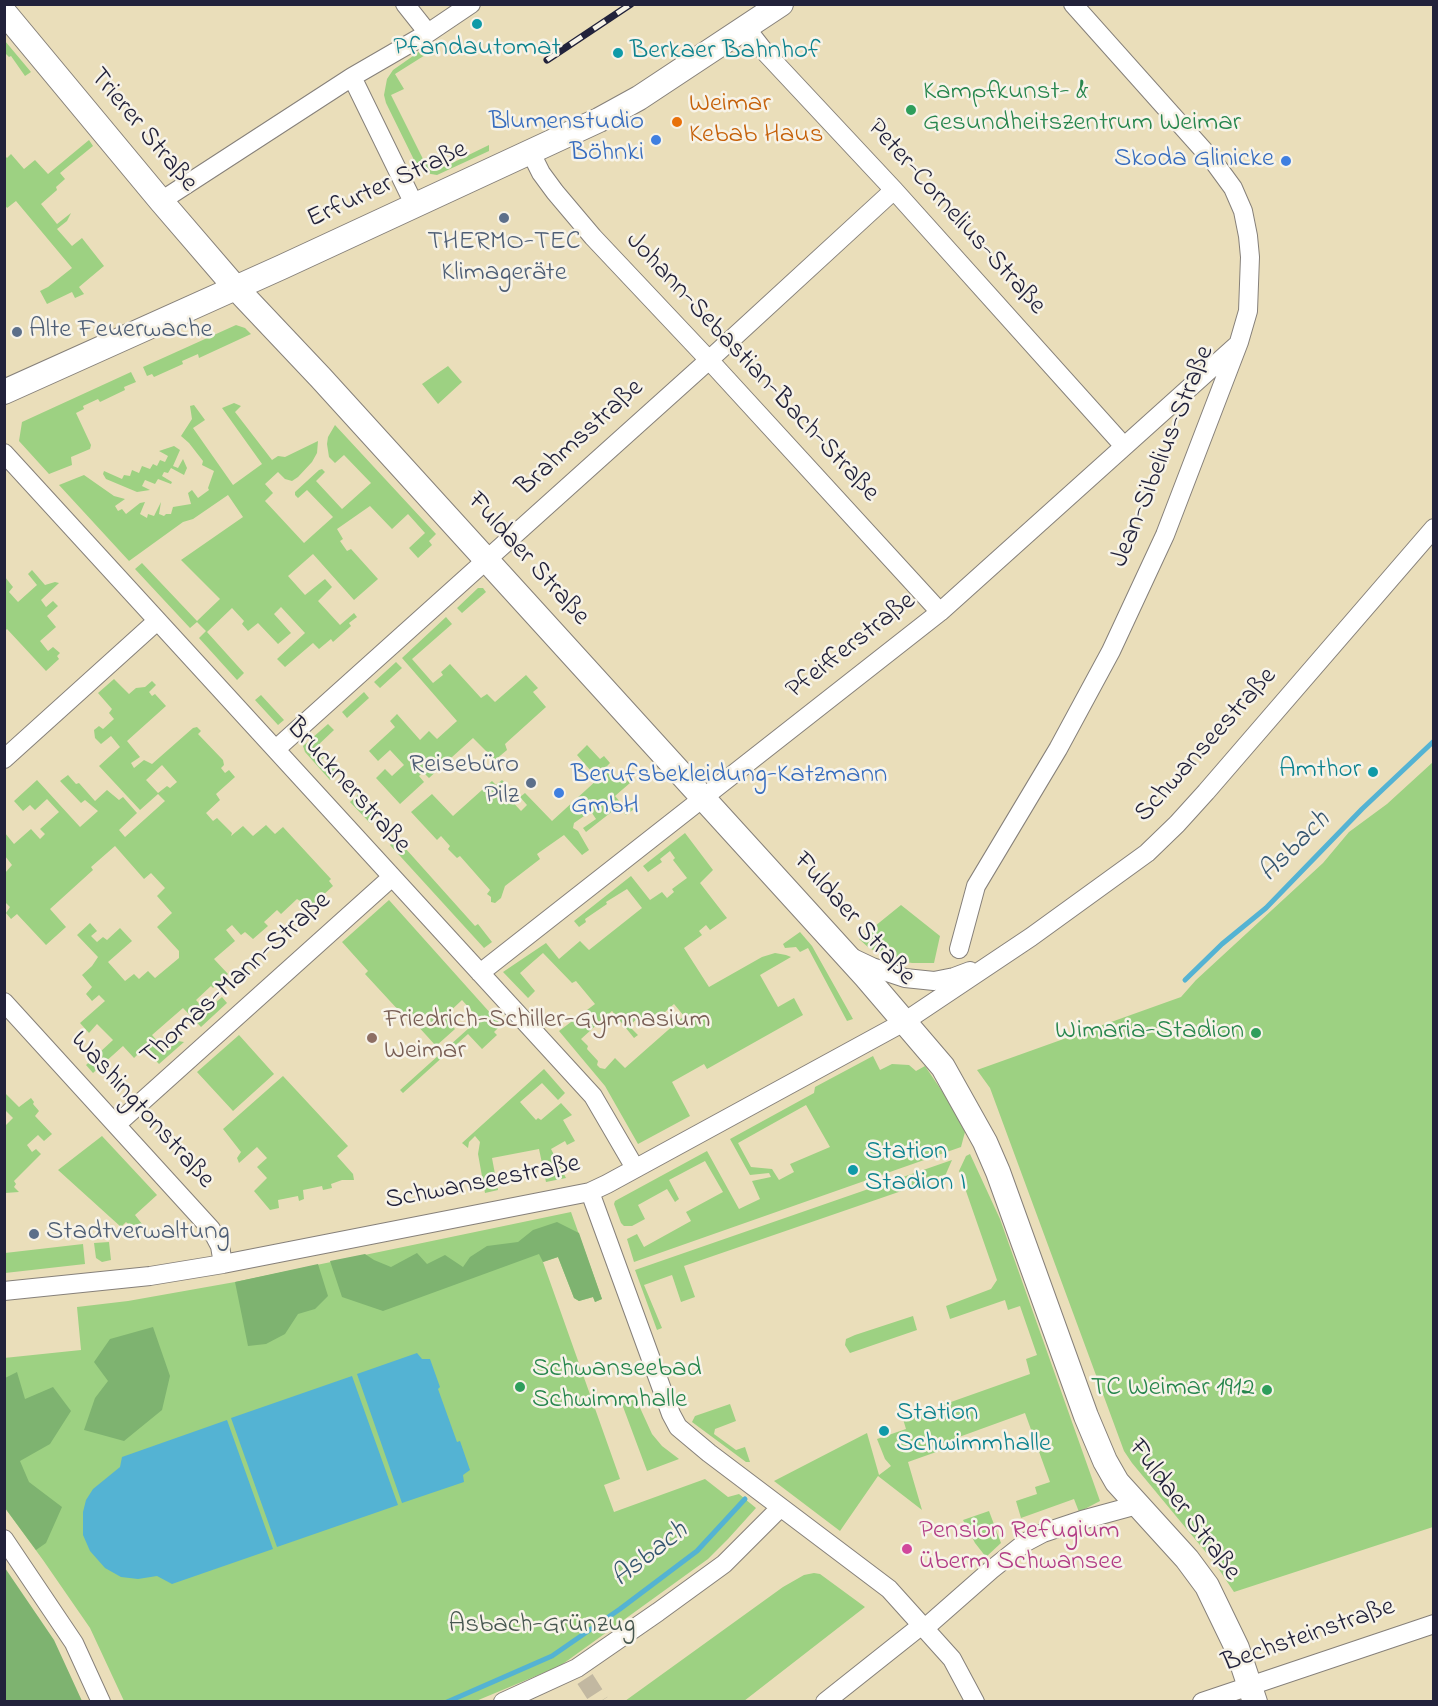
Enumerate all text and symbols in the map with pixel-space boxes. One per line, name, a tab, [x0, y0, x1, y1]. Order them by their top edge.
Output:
marker: Pfandautomat	[470, 17, 484, 31]
place label: Pfandautomat	[393, 34, 561, 66]
place label: Berkaer Bahnhof	[630, 37, 821, 69]
marker: Berkaer Bahnhof	[611, 46, 625, 60]
street label: Trierer Straße	[81, 62, 203, 200]
place label: Kampfkunst- & Gesundheitszentrum Weimar	[923, 78, 1241, 141]
place label: Weimar Kebab Haus	[689, 90, 823, 153]
marker: Kampfkunst- & Gesundheitszentrum Weimar	[904, 103, 918, 117]
place label: Blumenstudio Böhnki	[489, 108, 644, 171]
street label: Peter-Cornelius-Straße	[858, 113, 1052, 323]
marker: Weimar Kebab Haus	[670, 115, 684, 129]
marker: Blumenstudio Böhnki	[649, 133, 663, 147]
street label: Erfurter Straße	[303, 135, 473, 237]
place label: Skoda Glinicke	[1114, 145, 1274, 177]
marker: Skoda Glinicke	[1279, 154, 1293, 168]
marker: THERMO-TEC Klimageräte	[497, 211, 511, 225]
street label: Johann-Sebastian-Bach-Straße	[617, 226, 885, 510]
place label: THERMO-TEC Klimageräte	[427, 228, 581, 291]
place label: Alte Feuerwache	[29, 316, 213, 348]
marker: Alte Feuerwache	[10, 325, 24, 339]
street label: Jean-Sibelius-Straße	[1105, 342, 1223, 572]
street label: Brahmsstraße	[510, 373, 652, 505]
street label: Fuldaer Straße	[459, 487, 595, 633]
street label: Pfeifferstraße	[781, 586, 923, 708]
street label: Schwanseestraße	[1129, 662, 1285, 830]
street label: Brucknerstraße	[278, 712, 416, 862]
place label: Reisebüro Pilz	[409, 751, 519, 814]
place label: Amthor	[1279, 756, 1361, 788]
place label: Berufsbekleidung-Katzmann GmbH	[571, 761, 887, 824]
marker: Amthor	[1366, 765, 1380, 779]
marker: Reisebüro Pilz	[524, 776, 538, 790]
marker: Berufsbekleidung-Katzmann GmbH	[552, 786, 566, 800]
water label: Asbach	[1253, 805, 1339, 891]
street label: Fuldaer Straße	[785, 847, 921, 993]
street label: Thomas-Mann-Straße	[135, 886, 339, 1074]
place label: Friedrich-Schiller-Gymnasium Weimar	[384, 1006, 710, 1069]
place label: Wimaria-Stadion	[1055, 1017, 1244, 1049]
street label: Washingtonstraße	[62, 1026, 220, 1196]
marker: Wimaria-Stadion	[1249, 1026, 1263, 1040]
marker: Friedrich-Schiller-Gymnasium Weimar	[365, 1031, 379, 1045]
place label: Station Stadion I	[865, 1138, 966, 1201]
street label: Schwanseestraße	[383, 1149, 583, 1219]
marker: Station Stadion I	[846, 1163, 860, 1177]
place label: Stadtverwaltung	[46, 1218, 230, 1250]
marker: Stadtverwaltung	[27, 1227, 41, 1241]
place label: Schwanseebad Schwimmhalle	[532, 1355, 702, 1418]
place label: TC Weimar 1912	[1091, 1374, 1255, 1406]
marker: Schwanseebad Schwimmhalle	[513, 1380, 527, 1394]
marker: TC Weimar 1912	[1260, 1383, 1274, 1397]
place label: Station Schwimmhalle	[896, 1399, 1051, 1462]
marker: Station Schwimmhalle	[877, 1424, 891, 1438]
street label: Fuldaer Straße	[1119, 1434, 1247, 1588]
water label: Asbach	[606, 1516, 696, 1596]
place label: Pension Refugium überm Schwansee	[919, 1517, 1122, 1580]
marker: Pension Refugium überm Schwansee	[900, 1542, 914, 1556]
street label: Bechsteinstraße	[1219, 1592, 1399, 1682]
park label: Asbach-Grünzug	[449, 1611, 635, 1643]

